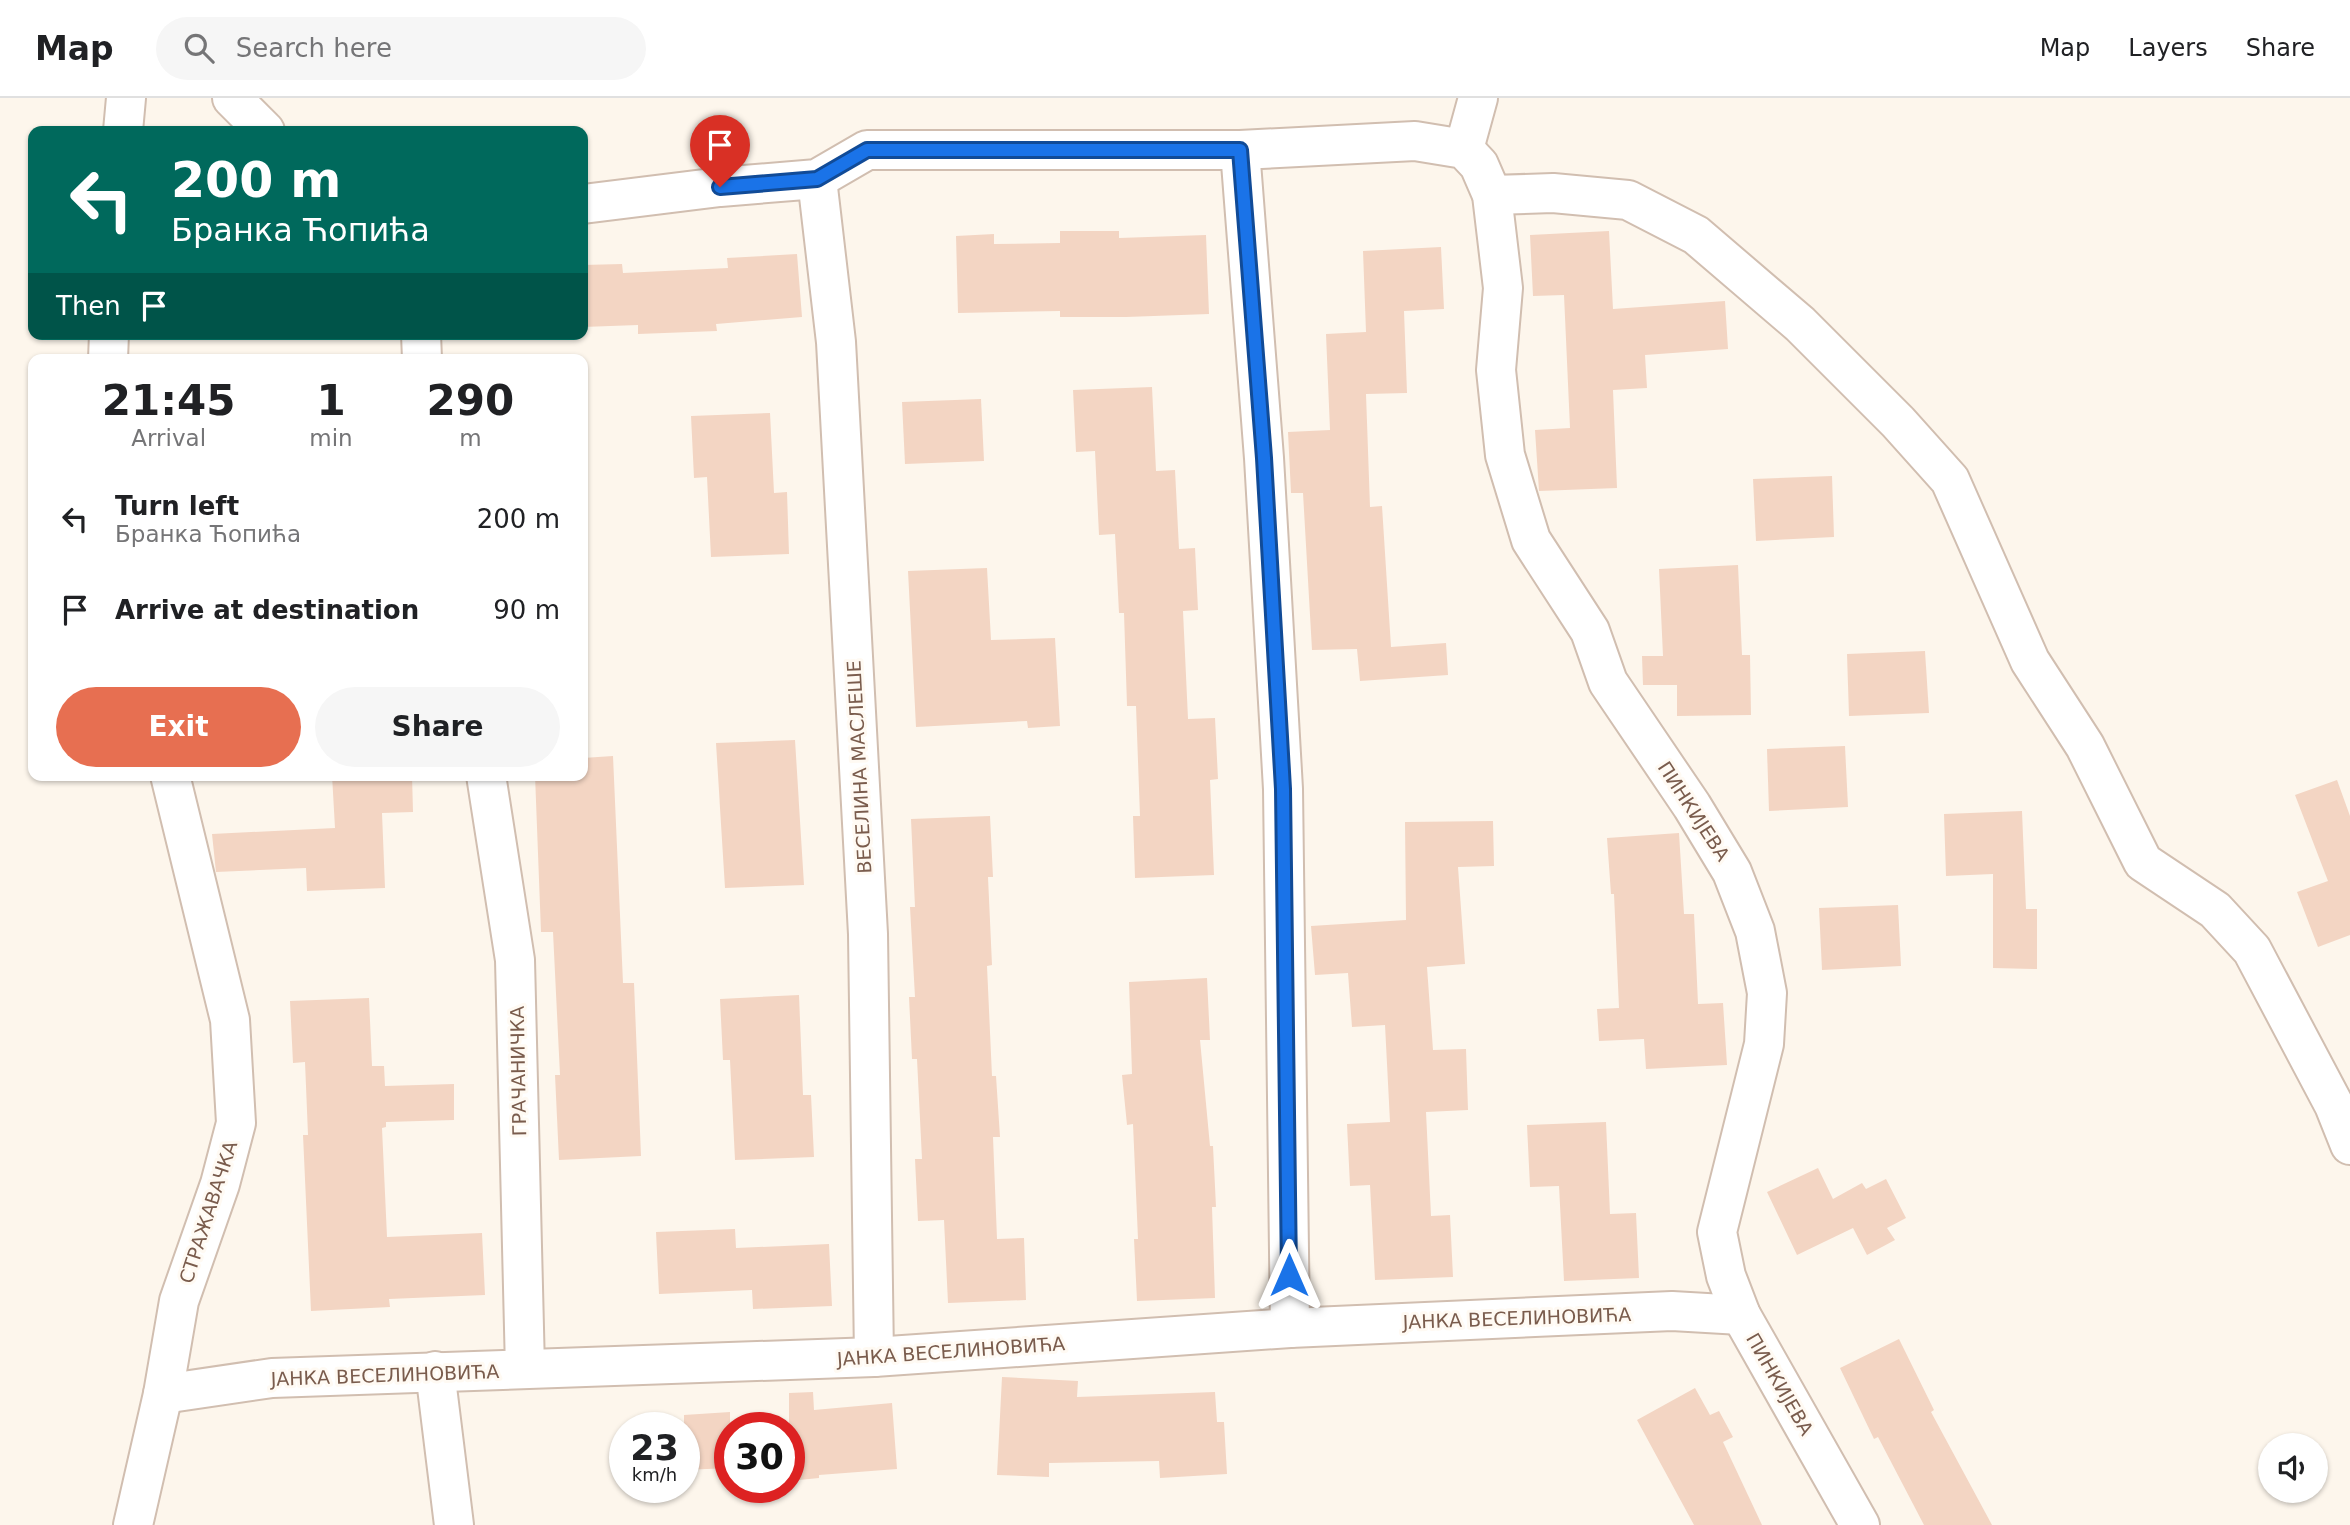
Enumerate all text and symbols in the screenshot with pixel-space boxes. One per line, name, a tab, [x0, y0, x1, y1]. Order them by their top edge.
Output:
search box	[156, 17, 646, 80]
text: Map	[35, 29, 114, 68]
icon: search	[180, 29, 218, 67]
text: Search here	[236, 33, 392, 63]
text: Map	[2040, 34, 2090, 62]
text: Layers	[2128, 34, 2208, 62]
text: Share	[2246, 34, 2315, 62]
pin	[690, 115, 750, 187]
icon: arrive	[701, 126, 739, 164]
text: 200 m	[171, 152, 341, 209]
icon: left	[56, 154, 147, 245]
text: Бранка Ћопића	[171, 211, 430, 249]
icon: arrive	[135, 287, 173, 325]
text: Then	[56, 291, 121, 321]
text: 21:45	[102, 376, 236, 425]
text: 1	[316, 376, 346, 425]
text: 290	[427, 376, 514, 425]
text: Arrival	[131, 425, 206, 451]
text: min	[309, 425, 353, 451]
text: m	[459, 425, 482, 451]
text: Turn left	[115, 491, 239, 521]
icon: left	[56, 500, 94, 538]
text: 200 m	[477, 504, 560, 534]
text: Бранка Ћопића	[115, 521, 301, 547]
icon: arrive	[56, 591, 94, 629]
text: Arrive at destination	[115, 595, 419, 625]
text: 90 m	[493, 595, 560, 625]
street label: ВЕСЕЛИНА МАСЛЕШЕ	[842, 660, 876, 874]
button: Exit	[56, 687, 301, 767]
button: Share	[315, 687, 560, 767]
street label: ПИНКИЈЕВА	[1654, 757, 1734, 865]
street label: ГРАЧАНИЧКА	[506, 1006, 530, 1136]
street label: СТРАЖАВАЧКА	[175, 1138, 241, 1286]
position arrow	[1252, 1238, 1326, 1312]
street label: ЈАНКА ВЕСЕЛИНОВИЋА	[1401, 1303, 1632, 1333]
street label: ПИНКИЈЕВА	[1742, 1329, 1818, 1439]
street label: ЈАНКА ВЕСЕЛИНОВИЋА	[835, 1332, 1066, 1370]
street label: ЈАНКА ВЕСЕЛИНОВИЋА	[269, 1360, 500, 1390]
speed limit sign: 30	[714, 1412, 805, 1503]
text: 23	[630, 1428, 679, 1468]
map controls	[2258, 1433, 2328, 1503]
button: sound	[2258, 1433, 2328, 1503]
text: km/h	[632, 1464, 677, 1485]

